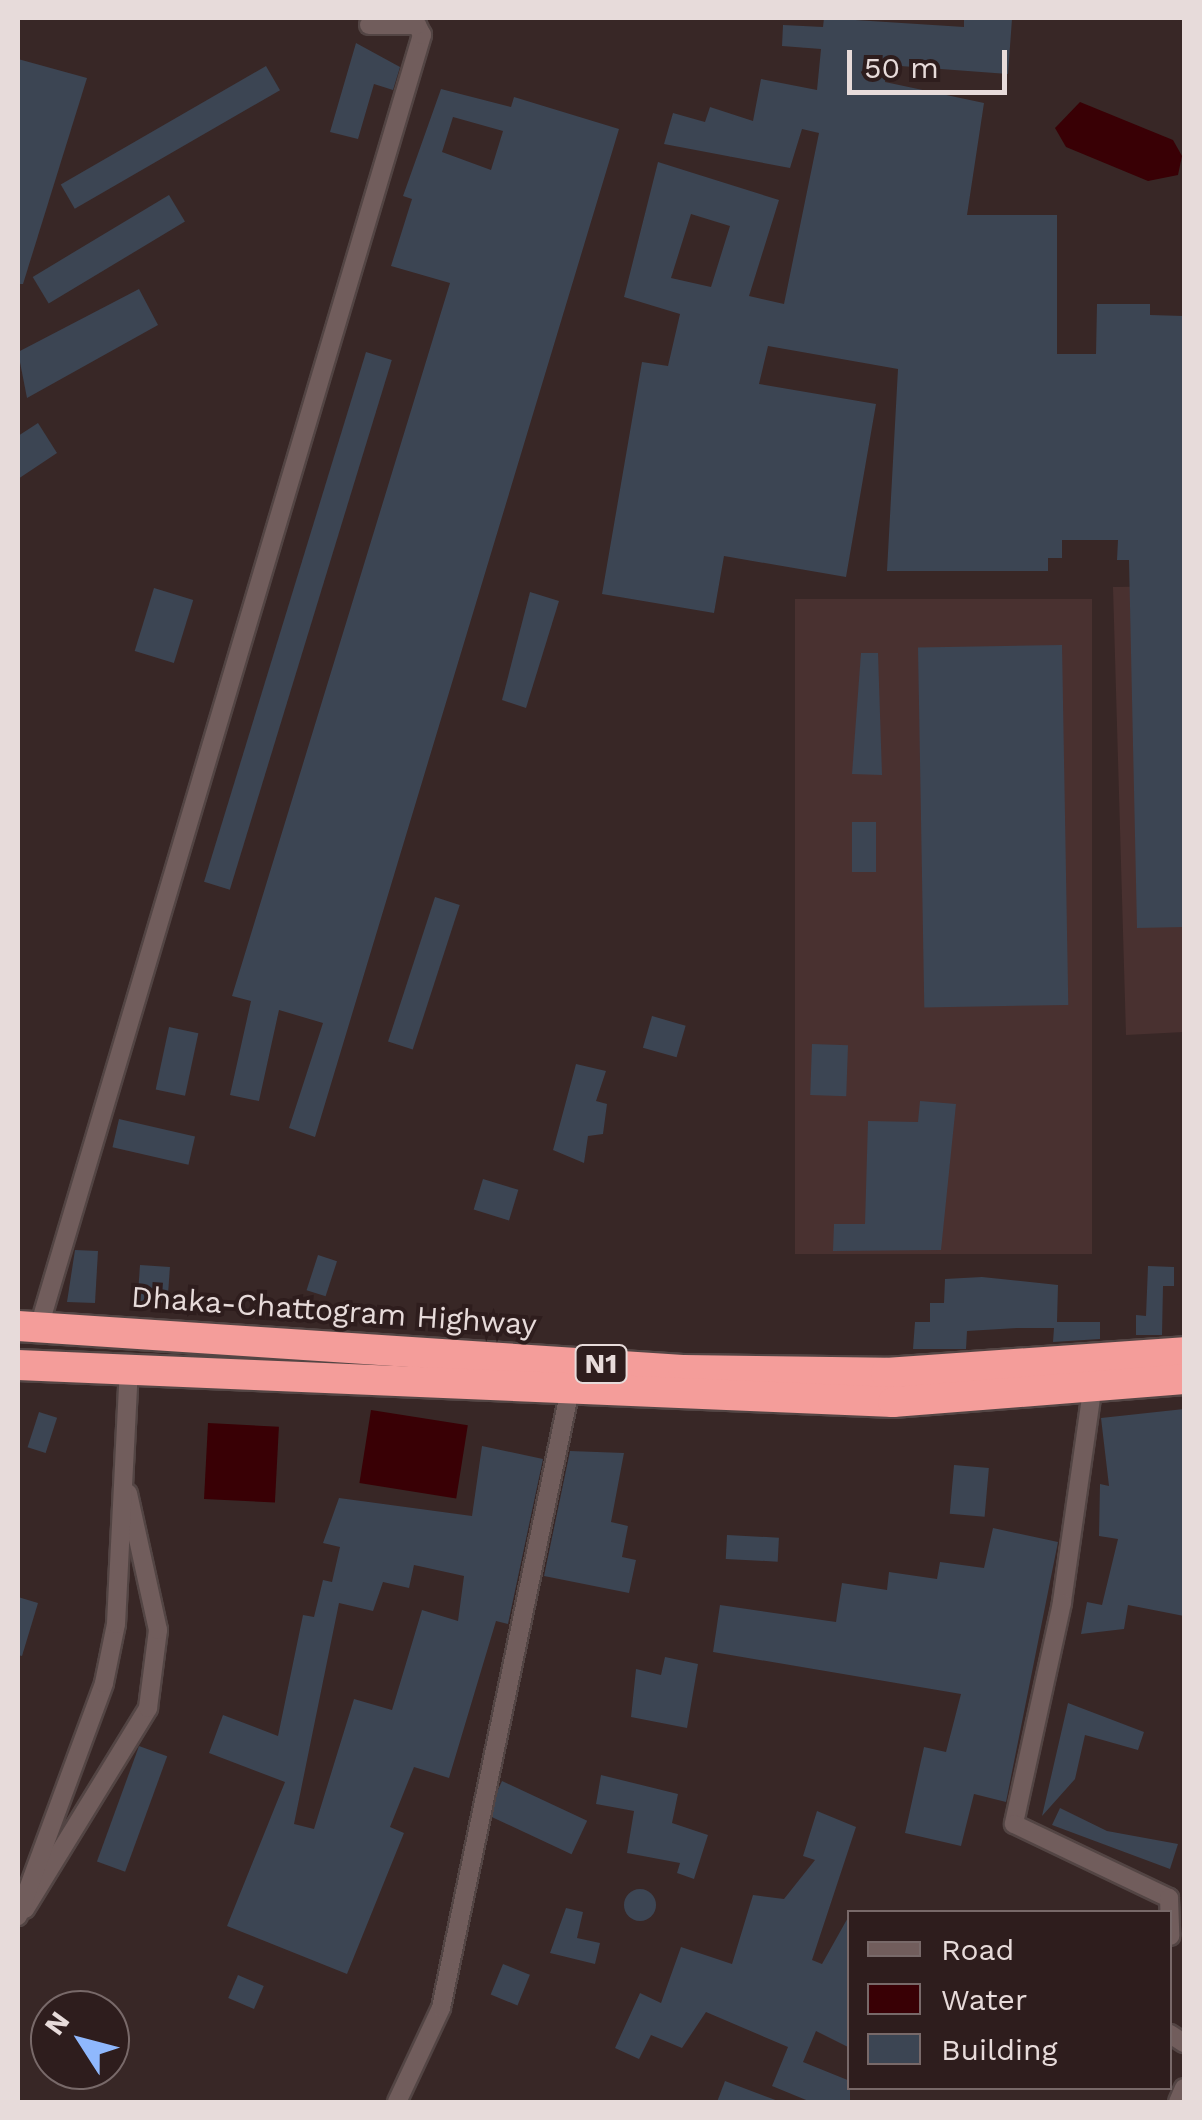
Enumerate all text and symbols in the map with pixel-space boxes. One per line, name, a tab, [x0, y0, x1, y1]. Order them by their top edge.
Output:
scale bar	[852, 30, 1012, 92]
text: 50 m	[864, 50, 939, 85]
street label: Dhaka-Chattogram Highway	[130, 1279, 538, 1343]
road number: N1	[574, 1341, 628, 1387]
legend	[847, 1910, 1172, 2090]
text: Road	[941, 1932, 1014, 1967]
text: Water	[941, 1982, 1027, 2017]
north arrow	[30, 1990, 130, 2090]
text: N	[37, 2005, 76, 2041]
text: Building	[941, 2032, 1058, 2067]

